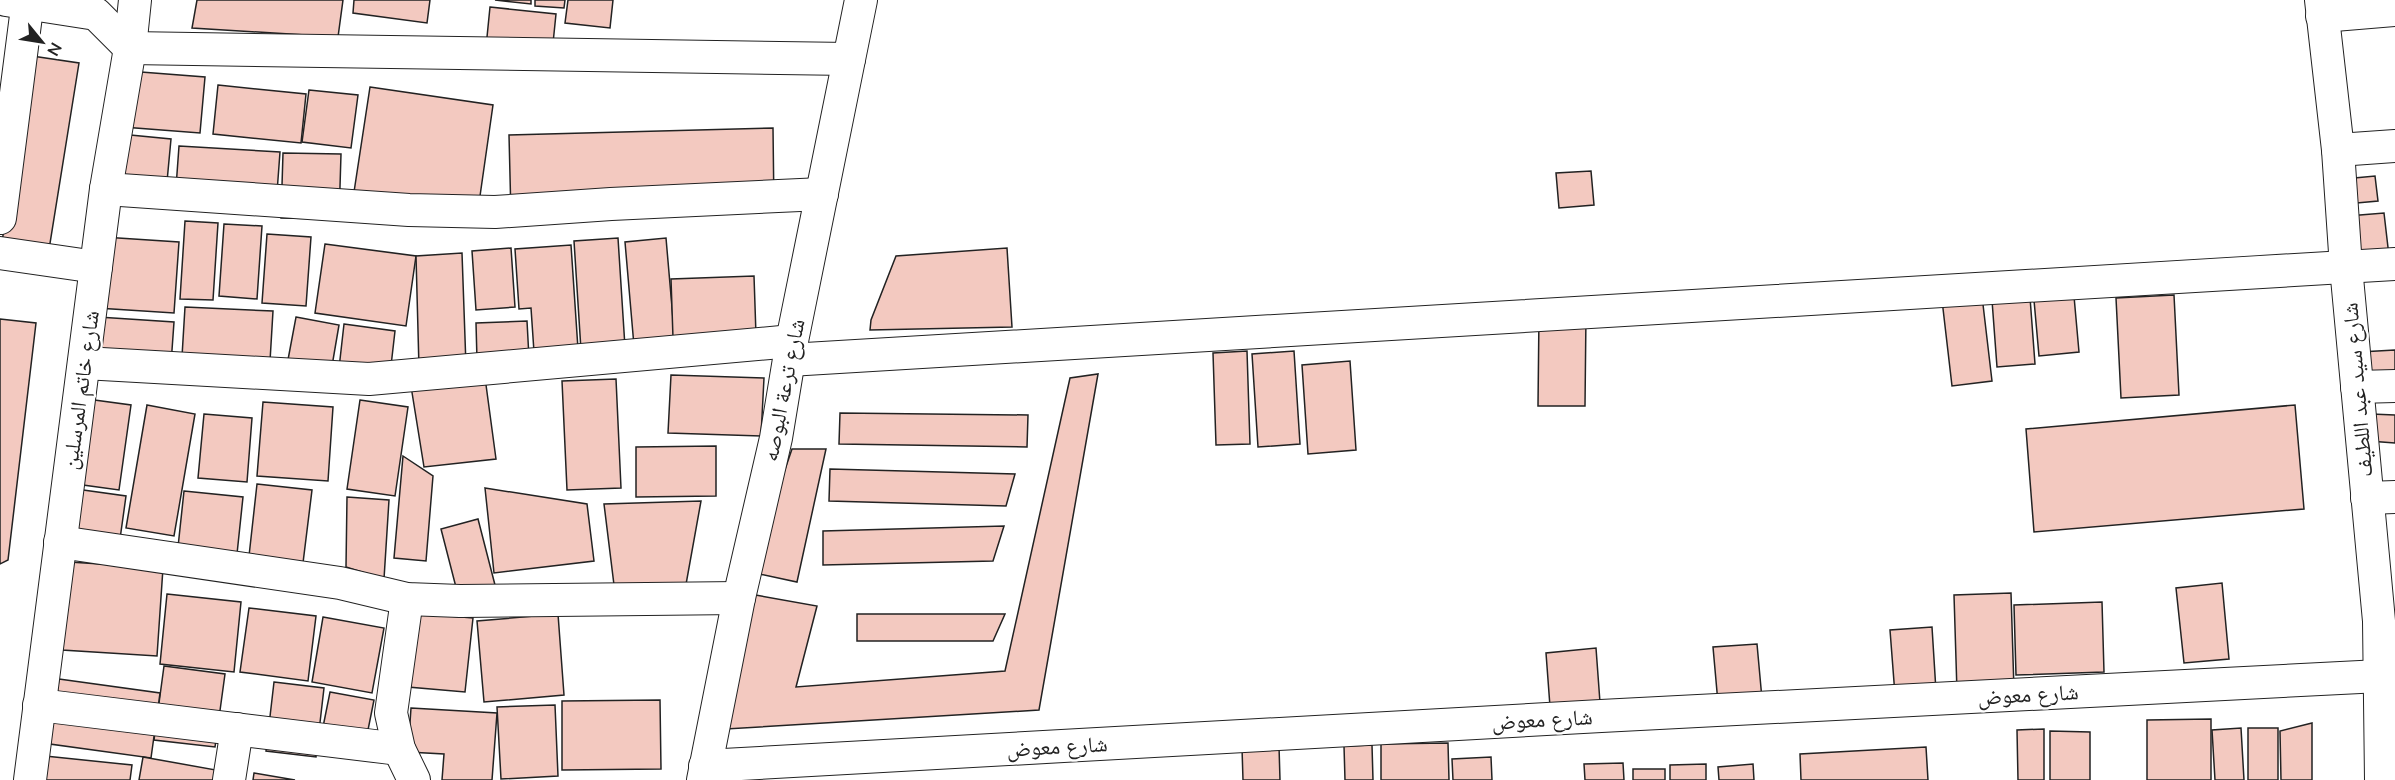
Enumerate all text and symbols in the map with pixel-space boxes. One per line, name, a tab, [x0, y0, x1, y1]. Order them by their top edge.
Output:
north arrow	[12, 12, 72, 72]
text: N	[43, 39, 67, 60]
street label: شارع سيد عبد اللطيف	[2335, 302, 2379, 478]
street label: شارع خاتم المرسلين	[55, 309, 106, 472]
street label: شارع ترعة البوصه	[755, 316, 811, 464]
street label: شارع معوض	[1977, 677, 2079, 711]
street label: شارع معوض	[1491, 702, 1593, 736]
street label: شارع معوض	[1006, 729, 1108, 763]

